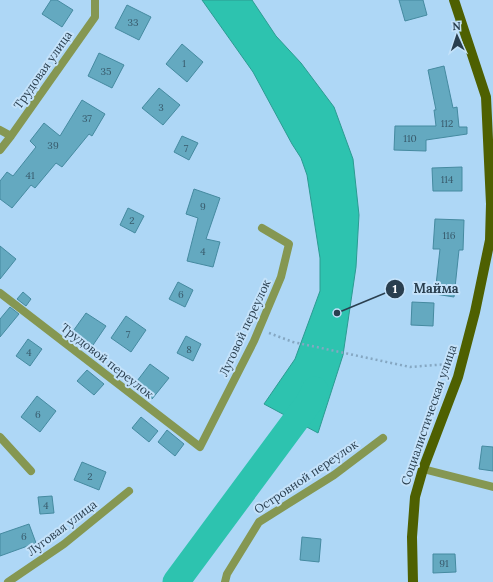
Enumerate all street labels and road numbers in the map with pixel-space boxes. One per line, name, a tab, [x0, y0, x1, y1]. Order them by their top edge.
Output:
street label: Трудовая улица	[10, 28, 75, 112]
street label: Луговой переулок	[216, 276, 274, 379]
street label: Трудовой переулок	[58, 320, 157, 402]
street label: Социалистическая улица	[397, 343, 460, 487]
street label: Островной переулок	[251, 436, 361, 517]
street label: Луговая улица	[24, 496, 100, 559]

